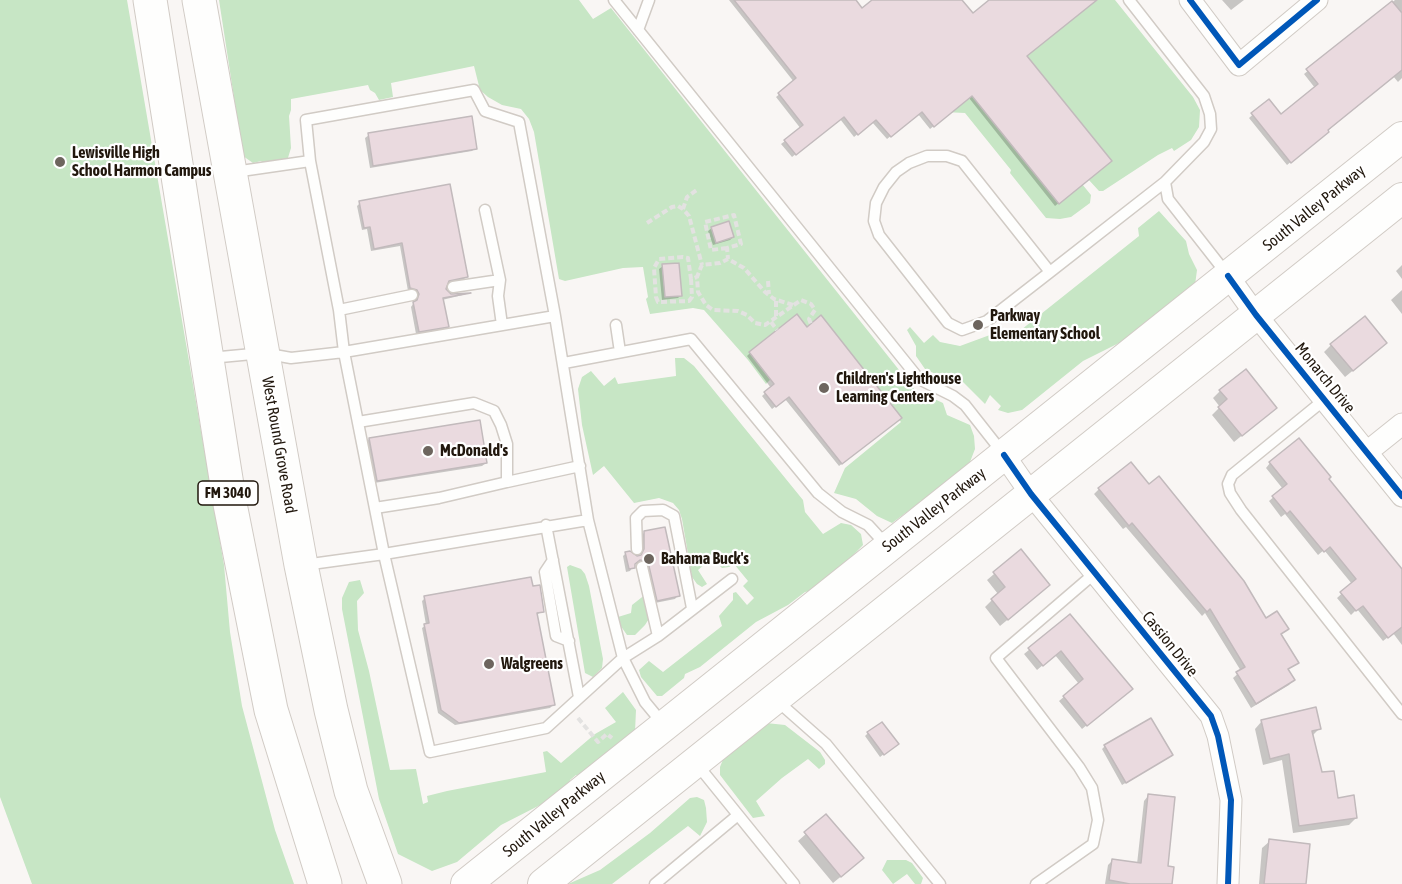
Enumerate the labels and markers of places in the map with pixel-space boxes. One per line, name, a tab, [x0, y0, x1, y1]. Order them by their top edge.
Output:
place label: Lewisville High School Harmon Campus	[72, 143, 211, 181]
marker: Lewisville High School Harmon Campus	[53, 155, 67, 169]
place label: Parkway Elementary School	[990, 306, 1100, 344]
marker: Parkway Elementary School	[971, 318, 985, 332]
place label: Children's Lighthouse Learning Centers	[836, 369, 961, 407]
marker: Children's Lighthouse Learning Centers	[817, 381, 831, 395]
place label: McDonald's	[440, 441, 508, 461]
marker: McDonald's	[421, 444, 435, 458]
place label: Bahama Buck's	[661, 549, 749, 569]
marker: Bahama Buck's	[642, 552, 656, 566]
place label: Walgreens	[501, 654, 563, 674]
marker: Walgreens	[482, 657, 496, 671]

